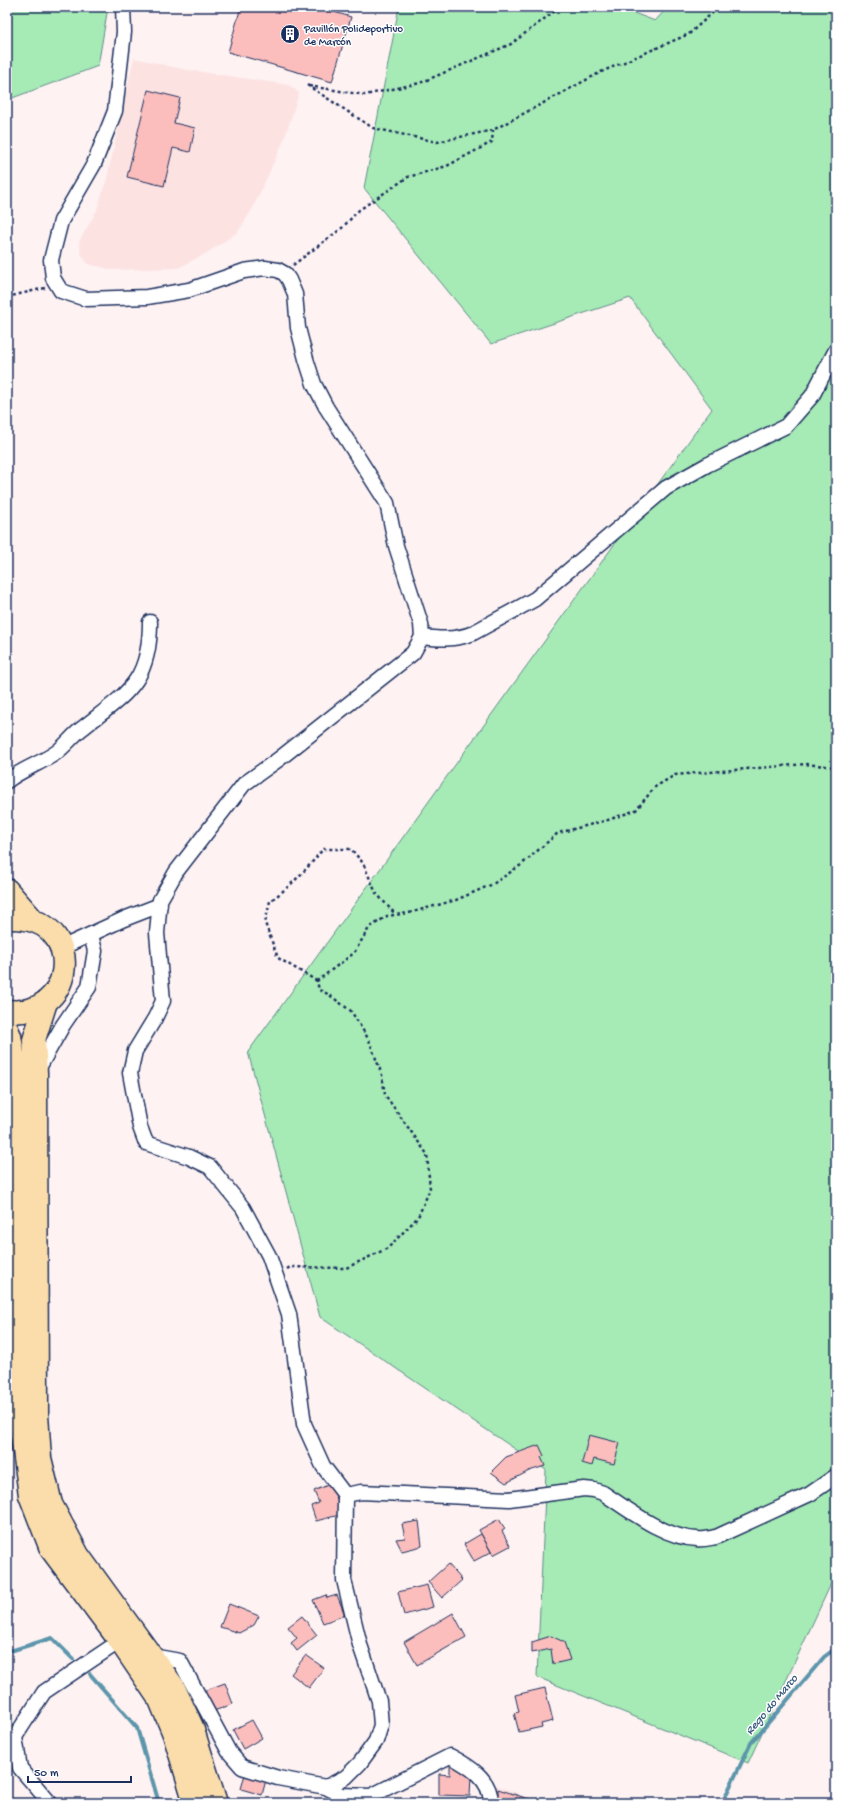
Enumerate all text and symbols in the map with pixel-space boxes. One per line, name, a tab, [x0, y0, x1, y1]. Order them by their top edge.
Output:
building icon: Pavillón Polideportivo de Marcón	[279, 23, 301, 45]
place label: Pavillón Polideportivo de Marcón	[303, 24, 403, 49]
water label: Rego do Marco	[743, 1672, 802, 1738]
scale bar	[28, 1758, 131, 1784]
text: 50 m	[34, 1767, 59, 1781]

